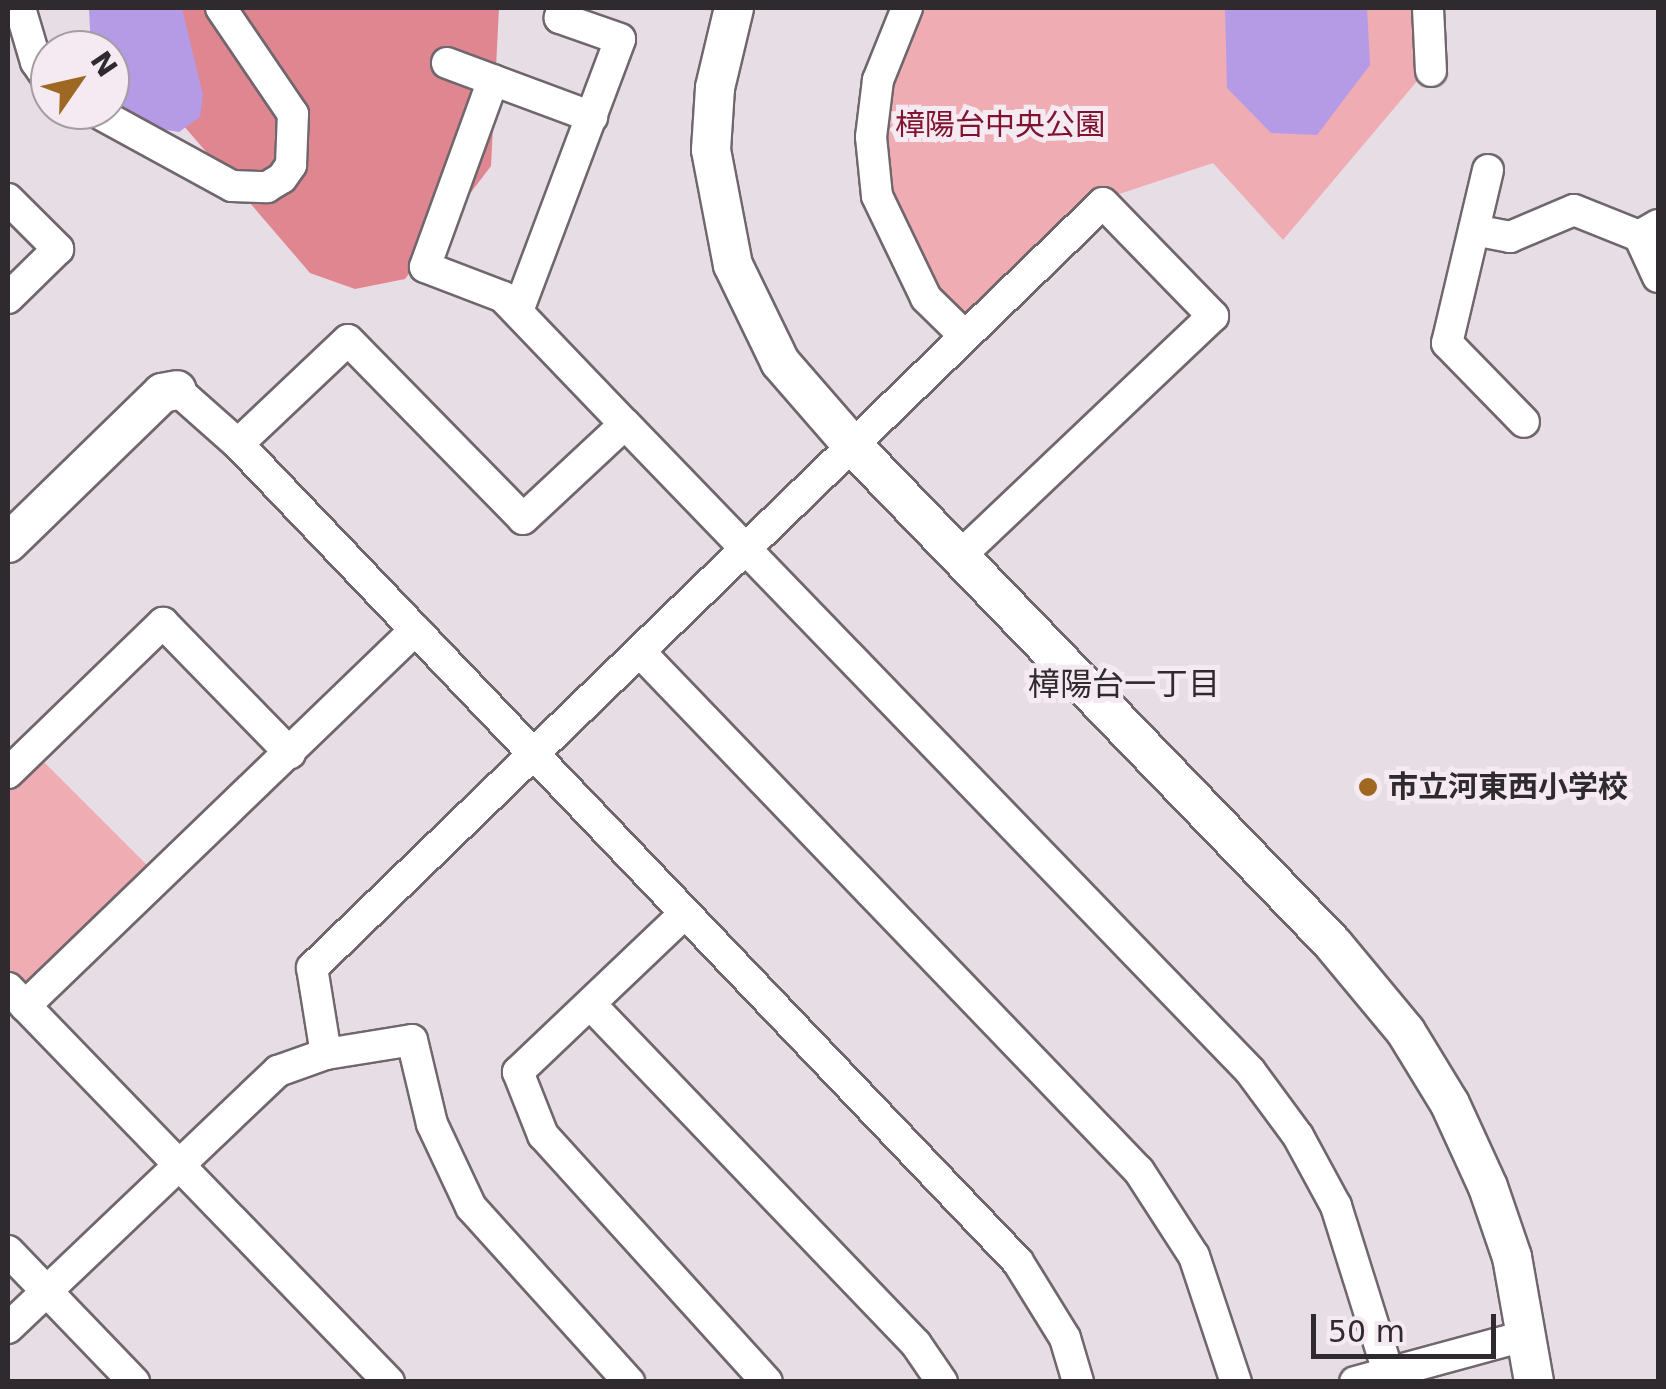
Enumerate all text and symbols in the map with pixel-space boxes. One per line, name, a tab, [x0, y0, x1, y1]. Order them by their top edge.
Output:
north arrow	[30, 30, 130, 130]
text: N	[83, 45, 124, 83]
park label: 樟陽台中央公園	[895, 107, 1105, 143]
district label: 樟陽台一丁目	[1028, 665, 1220, 703]
place label: 市立河東西小学校	[1388, 769, 1628, 805]
marker: 市立河東西小学校	[1357, 776, 1379, 798]
scale bar	[1316, 1294, 1501, 1356]
text: 50 m	[1328, 1314, 1405, 1349]

